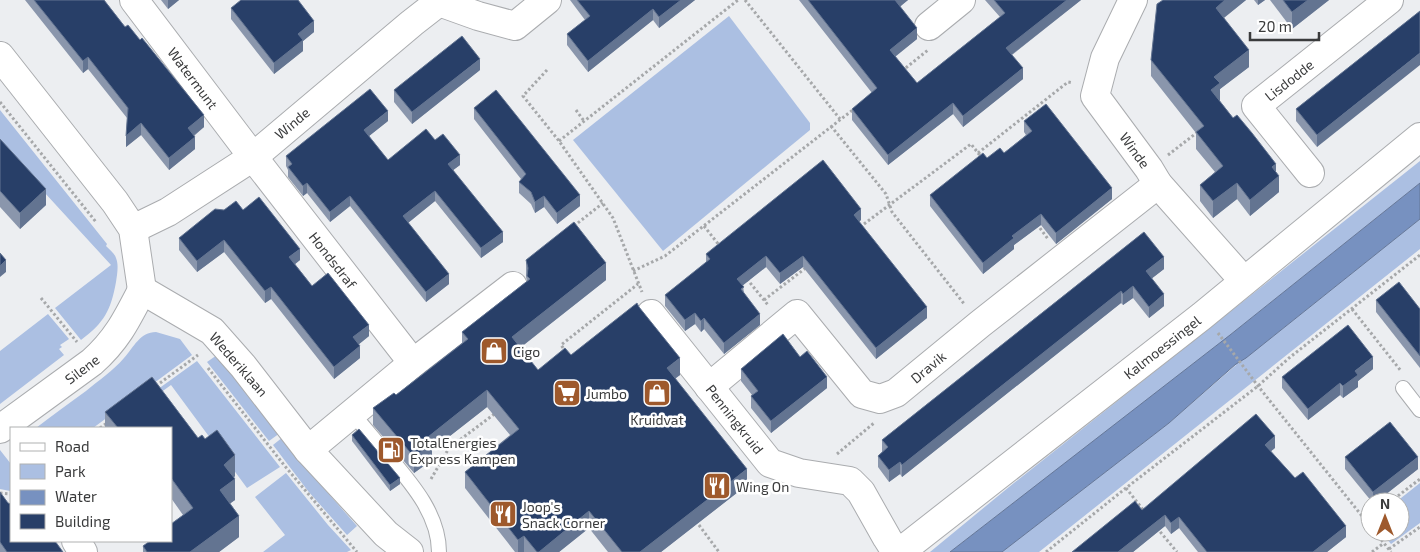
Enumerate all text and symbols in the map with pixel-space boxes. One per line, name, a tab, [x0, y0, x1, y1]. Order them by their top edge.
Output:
scale bar	[1250, 10, 1319, 42]
text: 20 m	[1258, 17, 1292, 35]
street label: Watermunt	[164, 44, 222, 112]
street label: Lisdodde	[1261, 56, 1317, 104]
street label: Winde	[271, 103, 313, 143]
street label: Winde	[1116, 129, 1154, 171]
street label: Hondsdraf	[306, 228, 361, 292]
street label: Kalmoessingel	[1120, 311, 1205, 382]
street label: Wederiklaan	[206, 328, 272, 400]
shop icon: Cigo	[479, 336, 509, 366]
place label: Cigo	[513, 343, 540, 360]
street label: Dravik	[907, 347, 949, 387]
street label: Silene	[61, 351, 103, 387]
supermarket icon: Jumbo	[552, 378, 582, 408]
shop icon: Kruidvat	[642, 378, 672, 408]
street label: Penningkruid	[703, 381, 767, 457]
place label: Jumbo	[586, 385, 627, 402]
place label: Kruidvat	[630, 411, 684, 428]
legend	[10, 427, 172, 542]
place label: TotalEnergies Express Kampen	[410, 434, 516, 467]
fuel station icon: TotalEnergies Express Kampen	[376, 435, 406, 465]
text: Road	[55, 437, 90, 455]
text: Park	[55, 462, 86, 480]
restaurant icon: Wing On	[702, 471, 732, 501]
place label: Wing On	[736, 478, 789, 495]
text: Water	[55, 487, 97, 505]
north arrow	[1360, 492, 1410, 542]
text: N	[1380, 495, 1390, 512]
place label: Joop's Snack Corner	[522, 498, 606, 531]
restaurant icon: Joop's Snack Corner	[488, 499, 518, 529]
text: Building	[55, 512, 111, 530]

